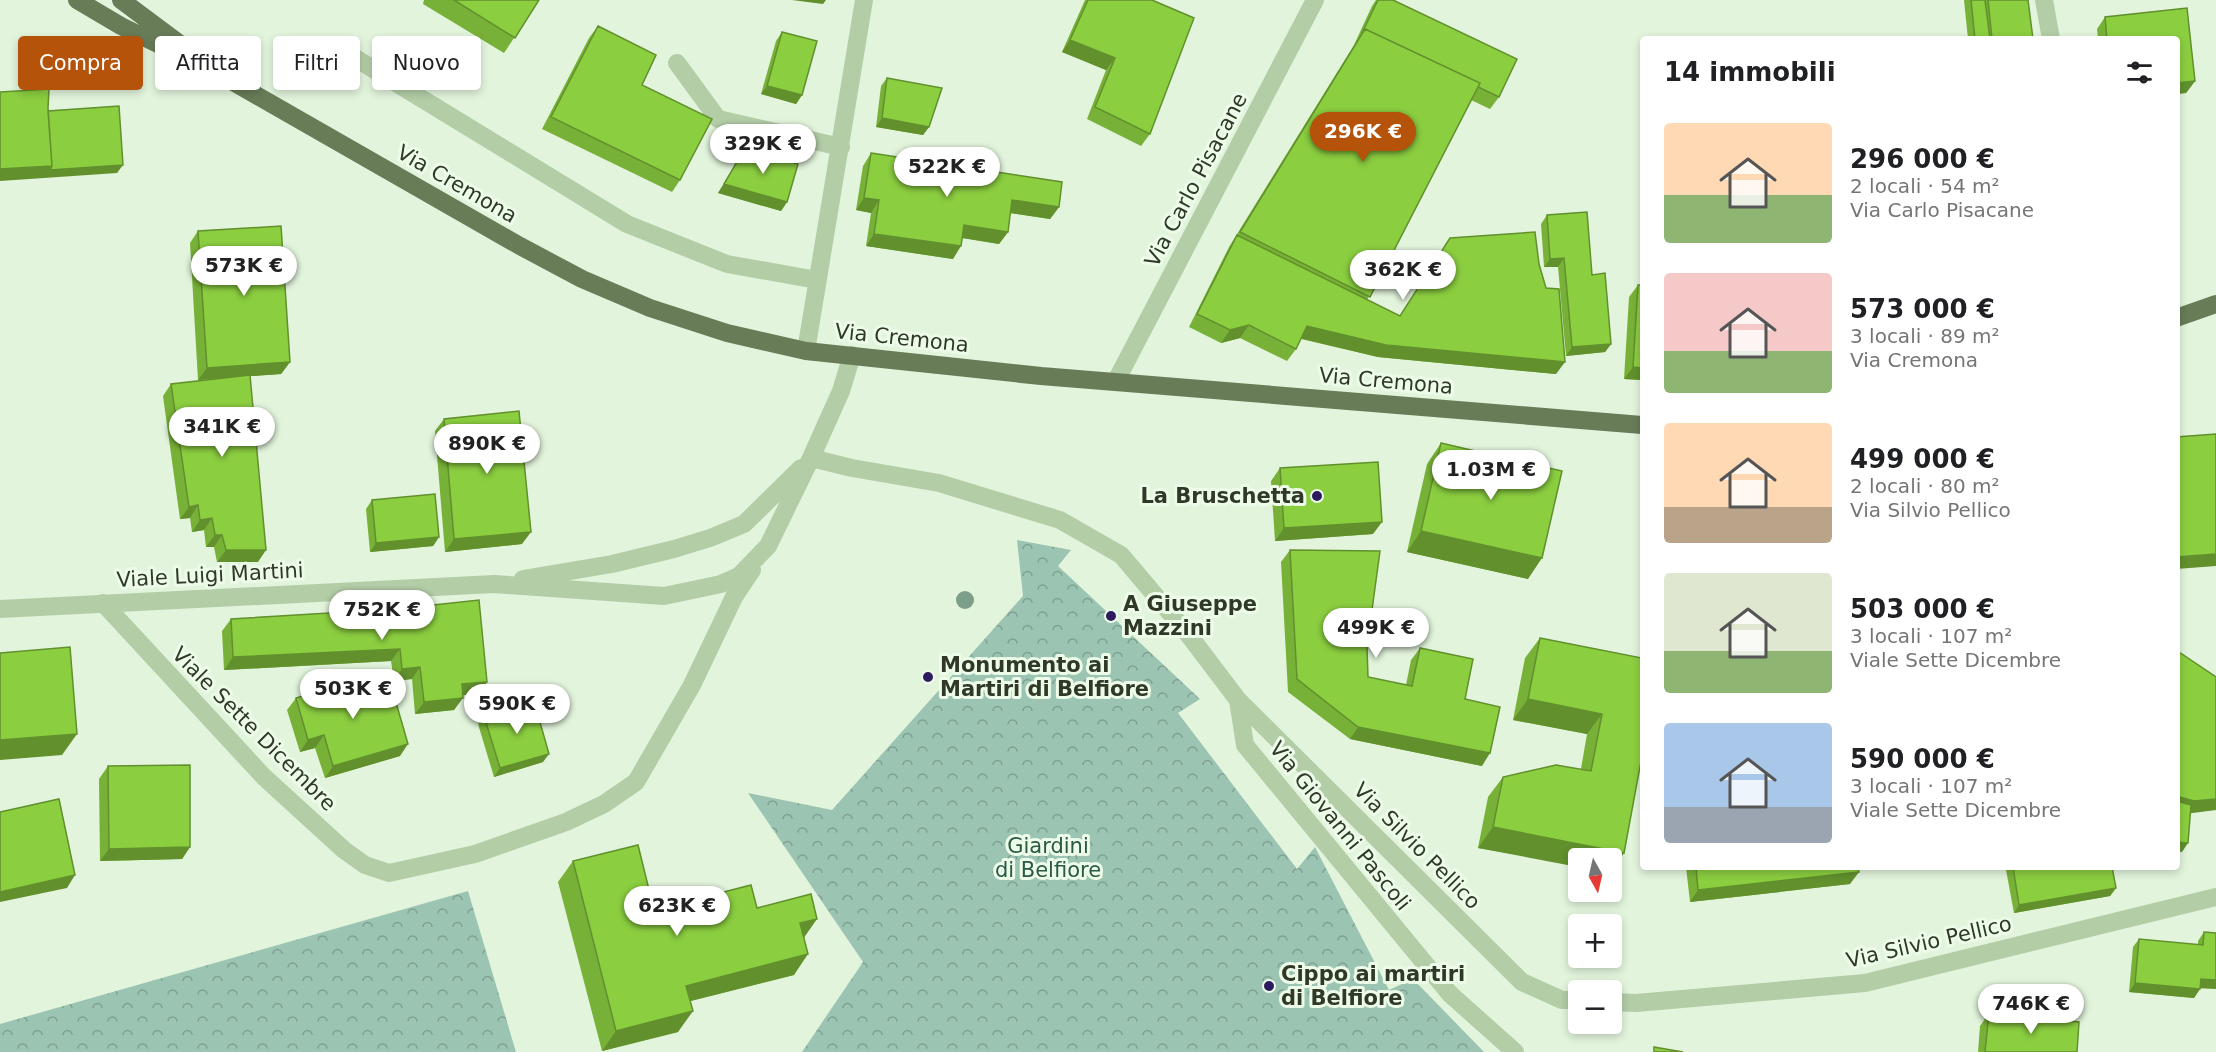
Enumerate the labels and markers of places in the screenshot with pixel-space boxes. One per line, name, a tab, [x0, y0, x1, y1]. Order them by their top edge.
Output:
pin: 296K €	[1314, 112, 1412, 163]
pin: 329K €	[714, 124, 812, 175]
pin: 522K €	[898, 147, 996, 198]
pin: 573K €	[195, 246, 293, 297]
pin: 362K €	[1354, 250, 1452, 301]
pin: 341K €	[173, 407, 271, 458]
pin: 890K €	[438, 424, 536, 475]
pin: 1.03M €	[1436, 450, 1546, 501]
place label: La Bruschetta	[1140, 484, 1305, 508]
marker: La Bruschetta	[1310, 489, 1324, 503]
pin: 752K €	[333, 590, 431, 641]
place label: A Giuseppe Mazzini	[1123, 592, 1257, 640]
pin: 499K €	[1327, 608, 1425, 659]
marker: A Giuseppe Mazzini	[1104, 609, 1118, 623]
place label: Monumento ai Martiri di Belfiore	[940, 653, 1149, 701]
pin: 503K €	[304, 669, 402, 720]
marker: Monumento ai Martiri di Belfiore	[921, 670, 935, 684]
pin: 590K €	[468, 684, 566, 735]
pin: 623K €	[628, 886, 726, 937]
place label: Cippo ai martiri di Belfiore	[1281, 962, 1465, 1010]
marker: Cippo ai martiri di Belfiore	[1262, 979, 1276, 993]
pin: 746K €	[1982, 984, 2080, 1035]

